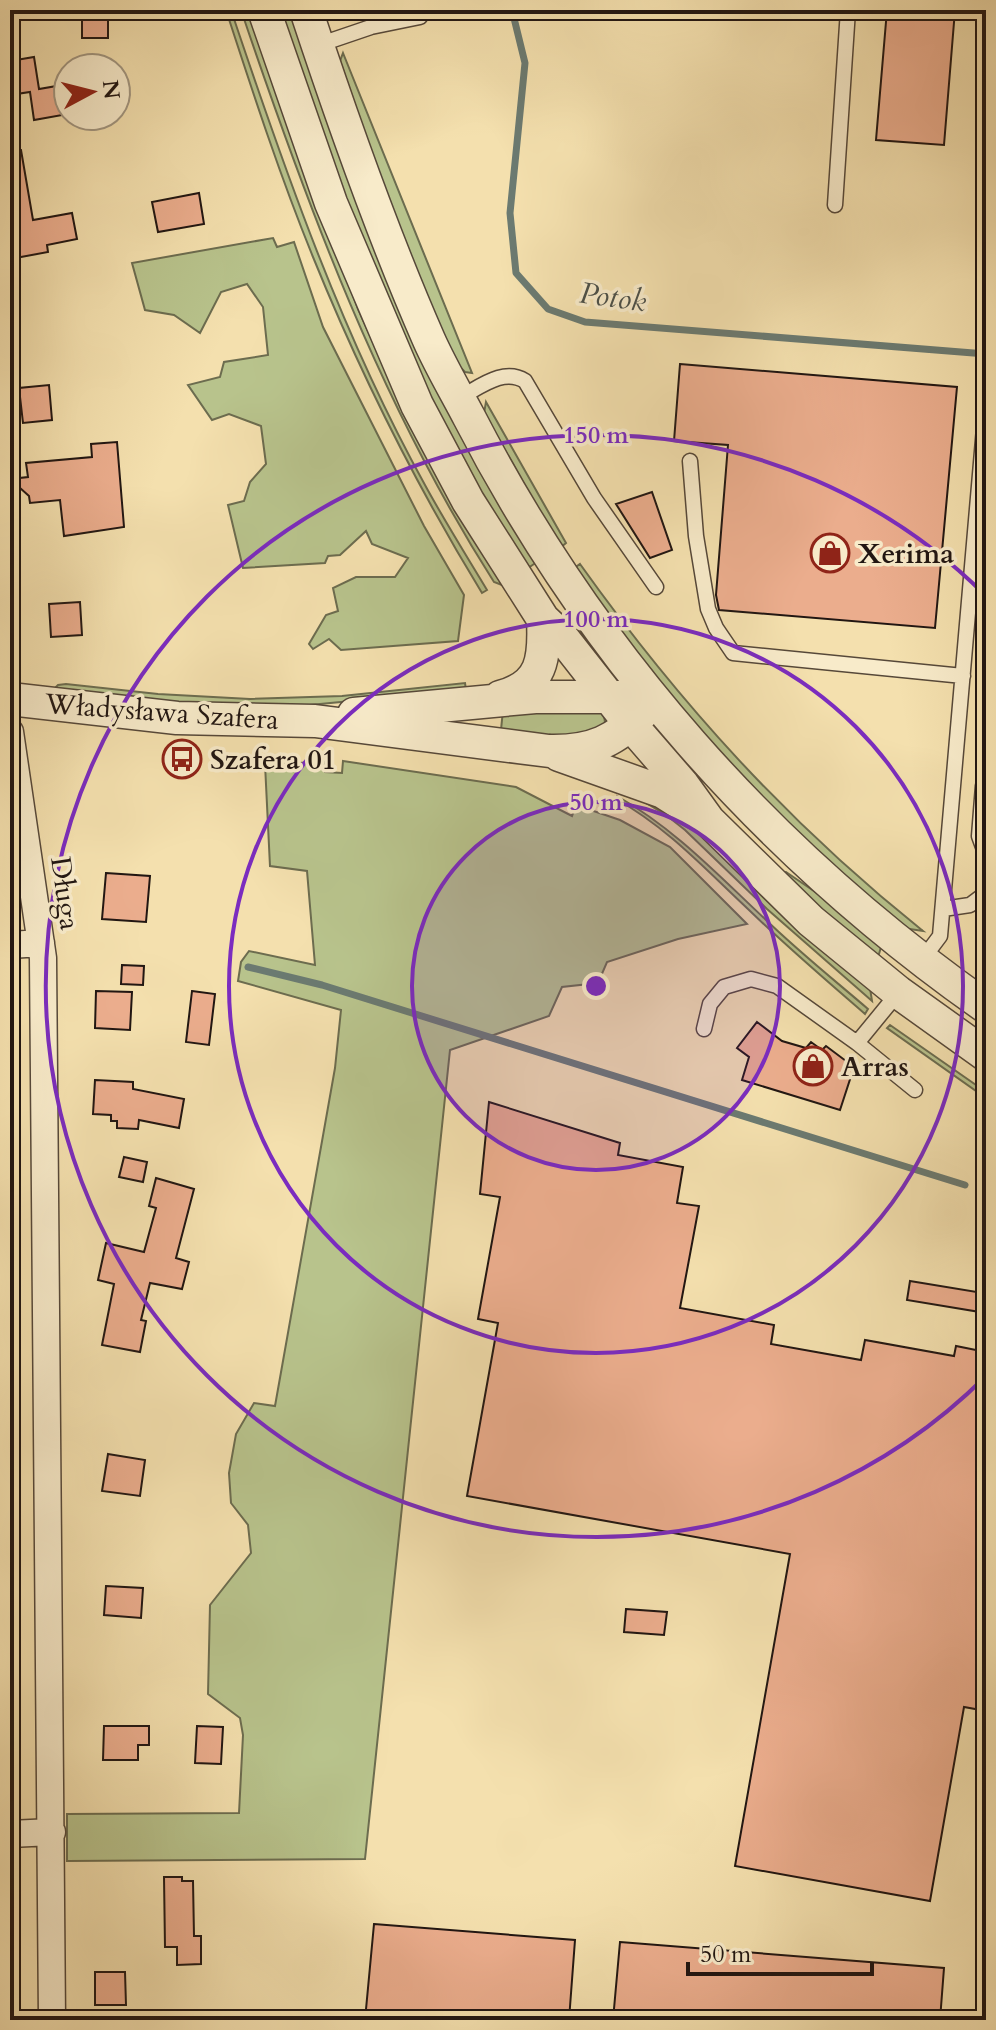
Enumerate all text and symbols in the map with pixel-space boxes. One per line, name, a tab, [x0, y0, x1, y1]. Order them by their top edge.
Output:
north arrow	[52, 52, 132, 132]
text: N	[95, 78, 127, 101]
water label: Potok	[577, 273, 649, 322]
text: 150 m	[563, 419, 630, 452]
shop icon: Xerima	[809, 532, 851, 574]
place label: Xerima	[858, 535, 954, 573]
text: 100 m	[563, 603, 630, 636]
street label: Władysława Szafera	[43, 685, 280, 739]
bus stop icon: Szafera 01	[161, 738, 203, 780]
place label: Szafera 01	[210, 741, 336, 779]
text: 50 m	[569, 786, 623, 819]
street label: Długa	[41, 854, 89, 932]
centre of rings	[582, 972, 610, 1000]
shop icon: Arras	[792, 1045, 834, 1087]
place label: Arras	[841, 1048, 909, 1086]
scale bar	[688, 1926, 872, 1976]
text: 50 m	[700, 1938, 752, 1971]

